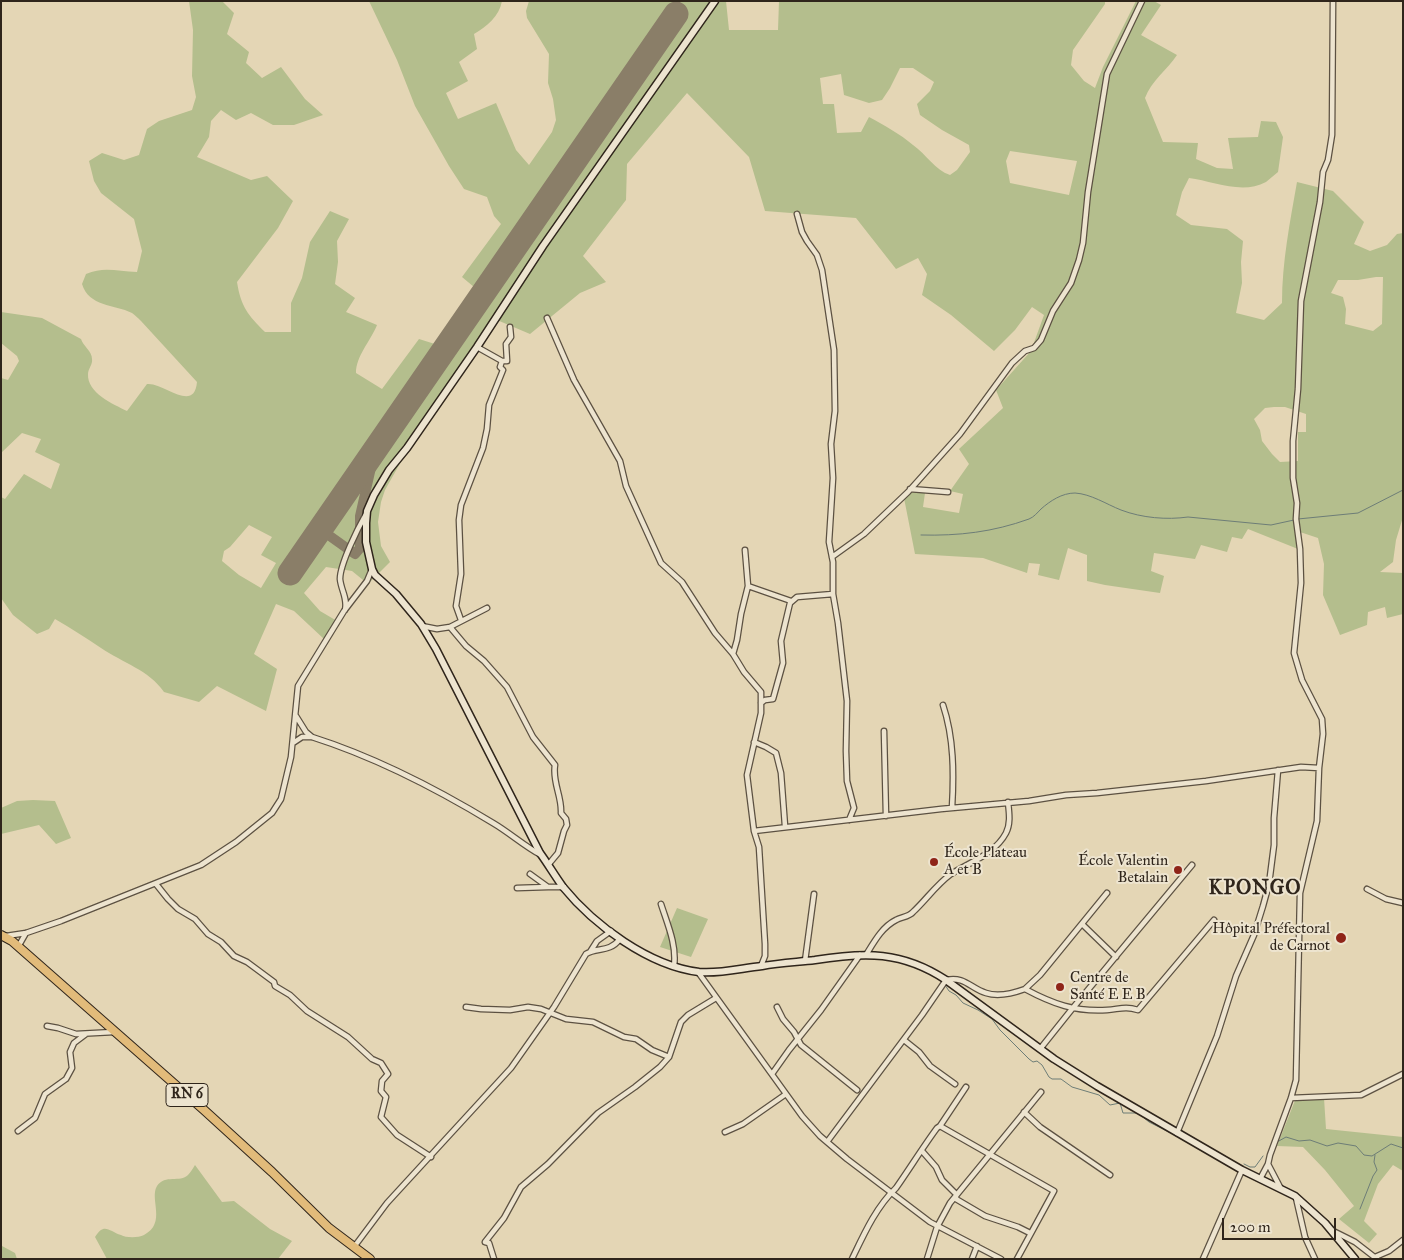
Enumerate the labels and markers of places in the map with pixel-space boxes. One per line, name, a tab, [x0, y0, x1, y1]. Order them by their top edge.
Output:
place label: École Plateau A et B	[944, 844, 1027, 879]
place label: École Valentin Betalain	[1078, 852, 1168, 887]
marker: École Plateau A et B	[928, 856, 940, 868]
marker: École Valentin Betalain	[1172, 864, 1184, 876]
place label: Hôpital Préfectoral de Carnot	[1212, 920, 1330, 955]
marker: Hôpital Préfectoral de Carnot	[1334, 931, 1348, 945]
place label: Centre de Santé E E B	[1070, 969, 1146, 1004]
marker: Centre de Santé E E B	[1054, 981, 1066, 993]

